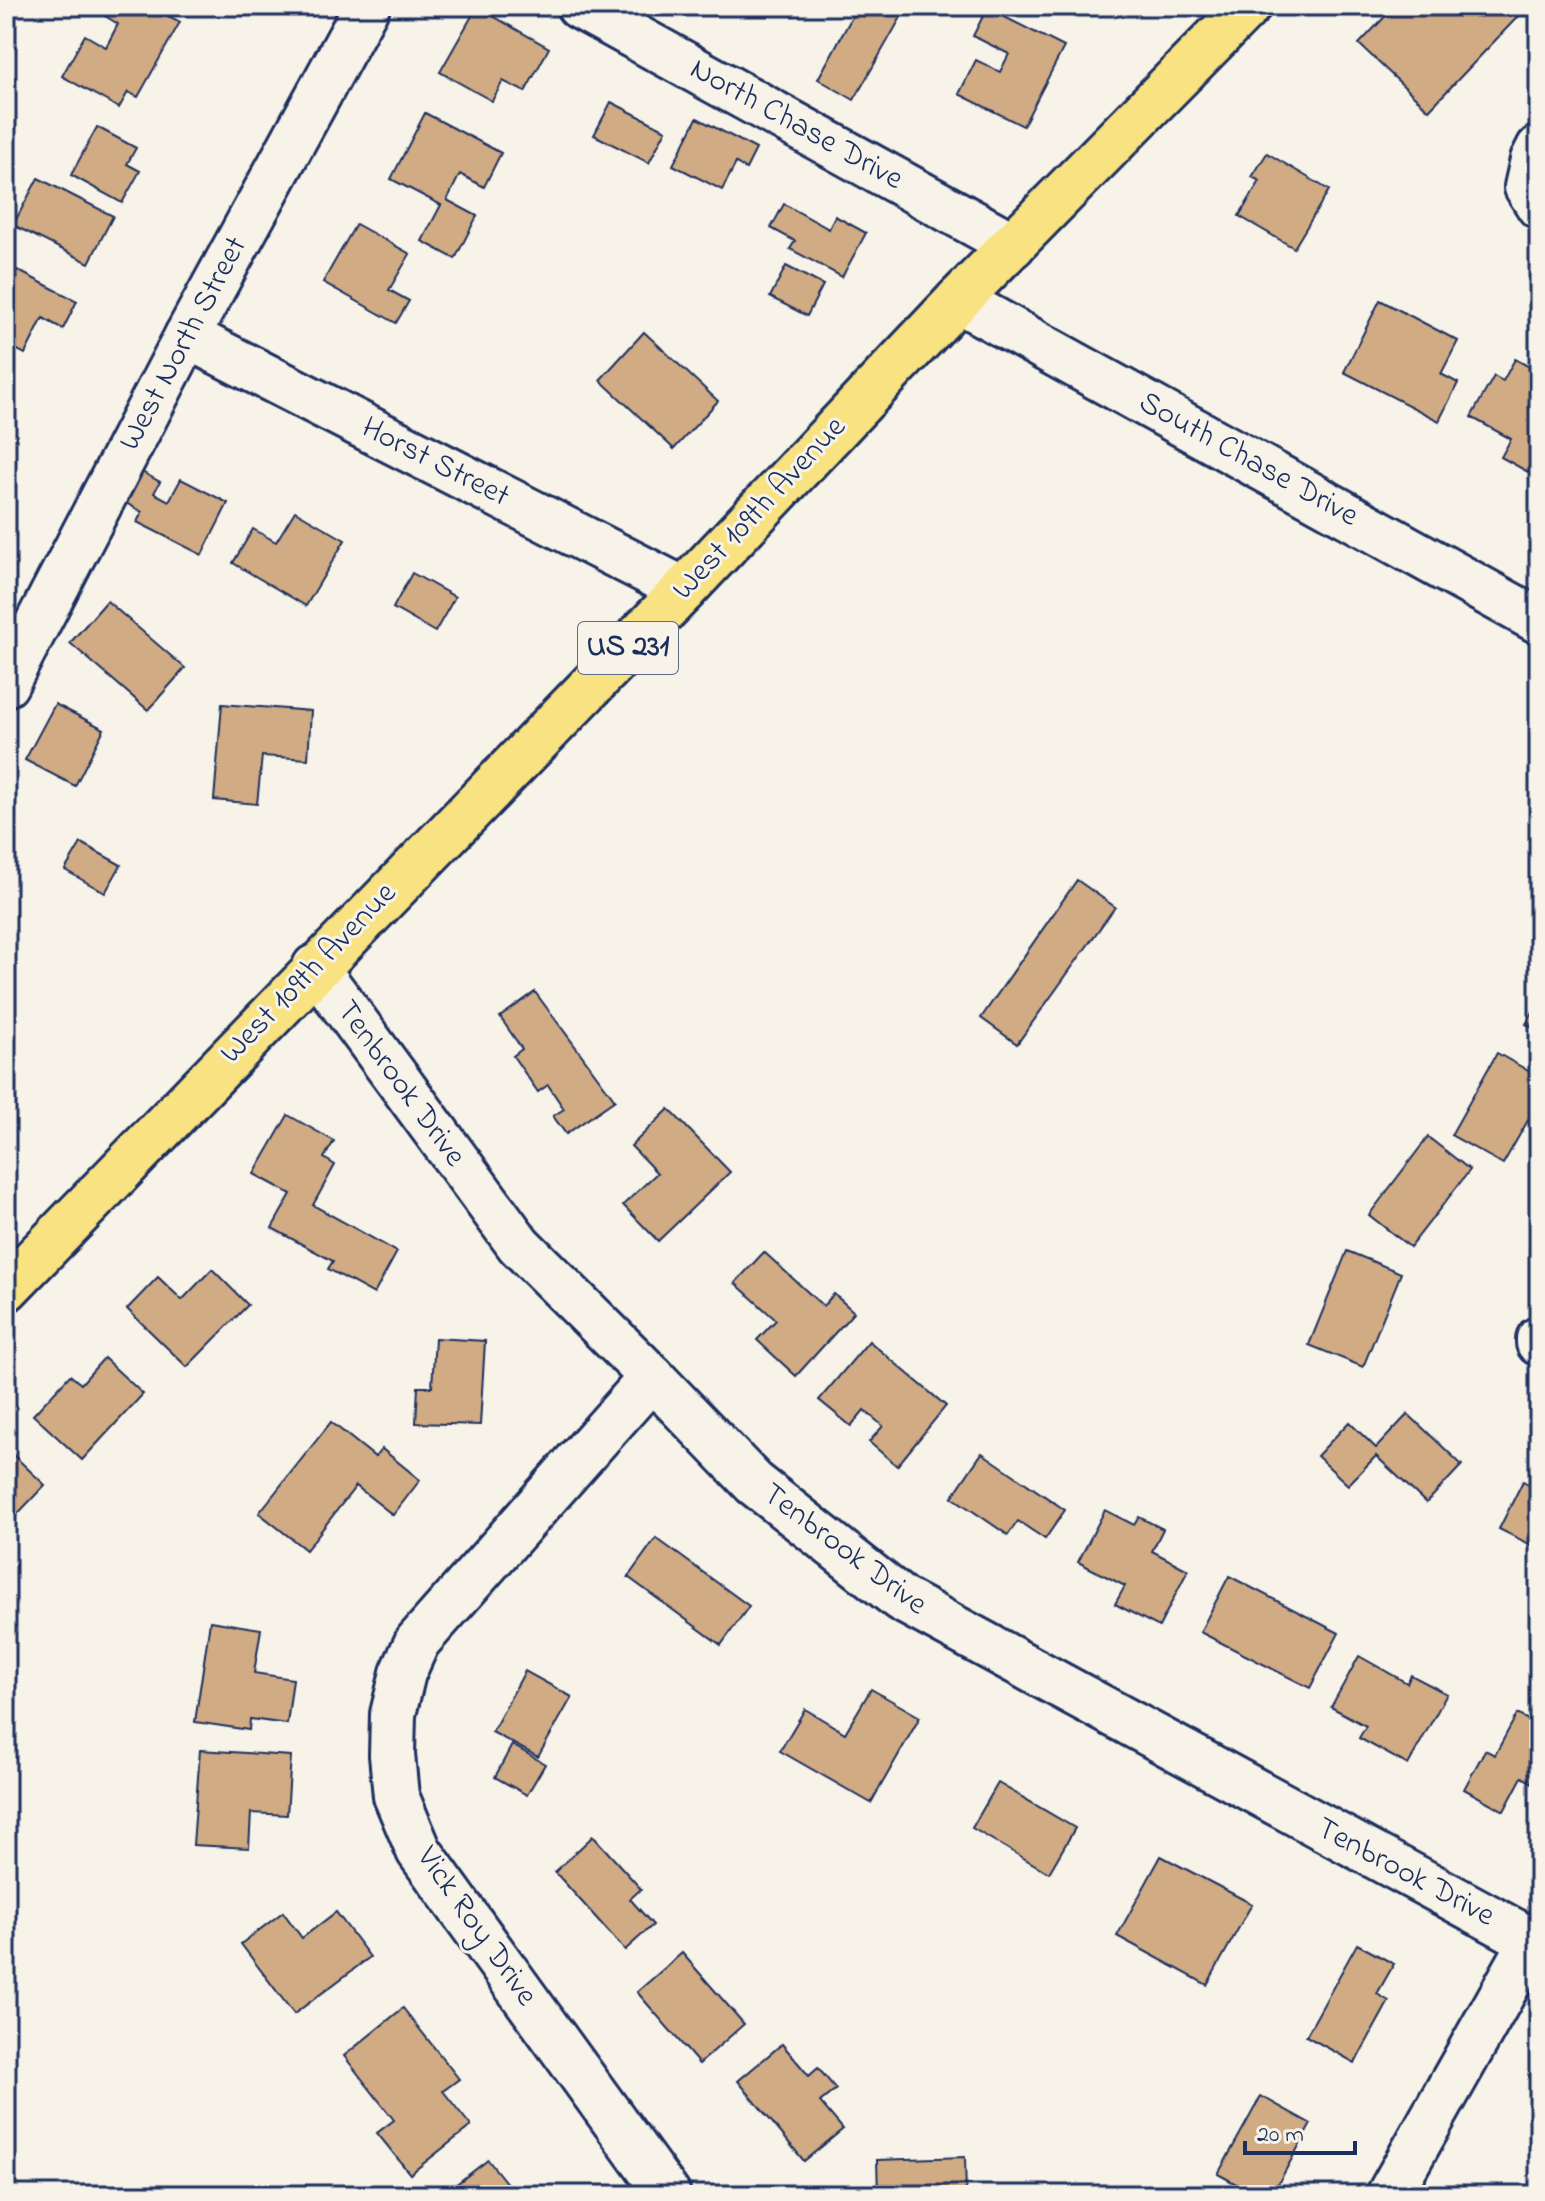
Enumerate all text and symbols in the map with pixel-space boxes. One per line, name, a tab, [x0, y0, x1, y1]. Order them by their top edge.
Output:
street label: North Chase Drive	[681, 47, 912, 203]
street label: West North Street	[108, 228, 260, 460]
street label: South Chase Drive	[1130, 380, 1367, 540]
street label: Horst Street	[353, 406, 518, 521]
street label: West 109th Avenue	[662, 406, 859, 612]
road number: US 231	[578, 622, 678, 674]
street label: West 109th Avenue	[210, 872, 409, 1076]
street label: Tenbrook Drive	[323, 991, 477, 1178]
street label: Tenbrook Drive	[751, 1472, 937, 1628]
street label: Tenbrook Drive	[1307, 1806, 1503, 1940]
street label: Vick Roy Drive	[403, 1837, 549, 2017]
scale bar	[1245, 2105, 1355, 2155]
text: 20 m	[1257, 2118, 1304, 2153]

